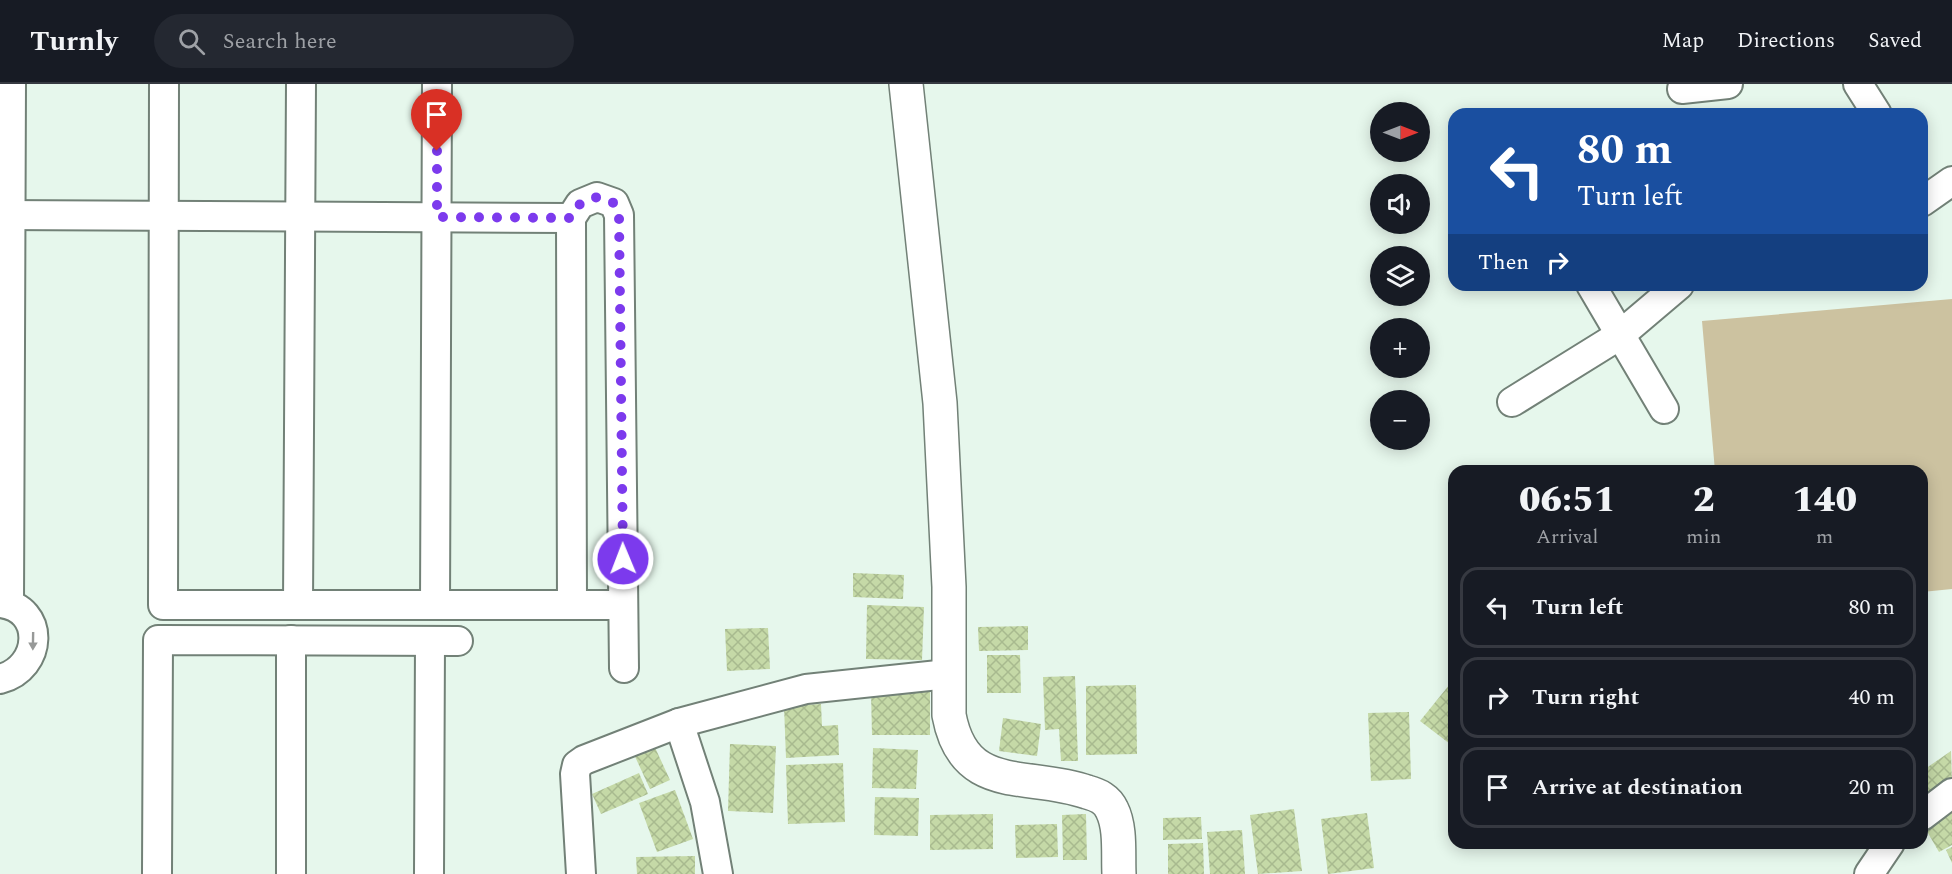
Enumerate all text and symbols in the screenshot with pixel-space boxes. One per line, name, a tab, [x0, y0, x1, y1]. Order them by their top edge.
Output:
search box	[154, 14, 574, 68]
text: Turnly	[30, 20, 118, 63]
icon: search	[175, 25, 208, 58]
text: Search here	[223, 25, 337, 58]
text: Map	[1662, 25, 1704, 57]
text: Directions	[1737, 25, 1835, 57]
text: Saved	[1868, 25, 1922, 57]
pin	[411, 89, 462, 151]
icon: arrive	[420, 98, 453, 131]
north arrow	[1370, 102, 1430, 162]
map controls	[1370, 102, 1430, 450]
text: 80 m	[1577, 119, 1672, 182]
icon: left	[1478, 132, 1556, 210]
button: sound	[1370, 174, 1430, 234]
text: Turn left	[1577, 176, 1683, 218]
button: layers	[1370, 246, 1430, 306]
text: Then	[1478, 246, 1529, 279]
icon: right	[1541, 246, 1574, 279]
button: +	[1370, 318, 1430, 378]
button: −	[1370, 390, 1430, 450]
text: 06:51	[1519, 473, 1615, 528]
text: 2	[1693, 473, 1715, 528]
text: 140	[1792, 473, 1857, 528]
text: Arrival	[1536, 522, 1598, 552]
text: min	[1686, 522, 1721, 552]
text: m	[1816, 522, 1833, 552]
position arrow	[591, 527, 655, 591]
icon: left	[1481, 591, 1514, 624]
text: Turn left	[1532, 591, 1624, 624]
text: 80 m	[1849, 591, 1895, 624]
one-way arrow	[28, 631, 37, 650]
icon: right	[1481, 681, 1514, 714]
text: Turn right	[1532, 681, 1639, 714]
text: 40 m	[1849, 681, 1895, 714]
icon: arrive	[1481, 771, 1514, 804]
text: Arrive at destination	[1532, 771, 1743, 804]
text: 20 m	[1849, 771, 1895, 804]

